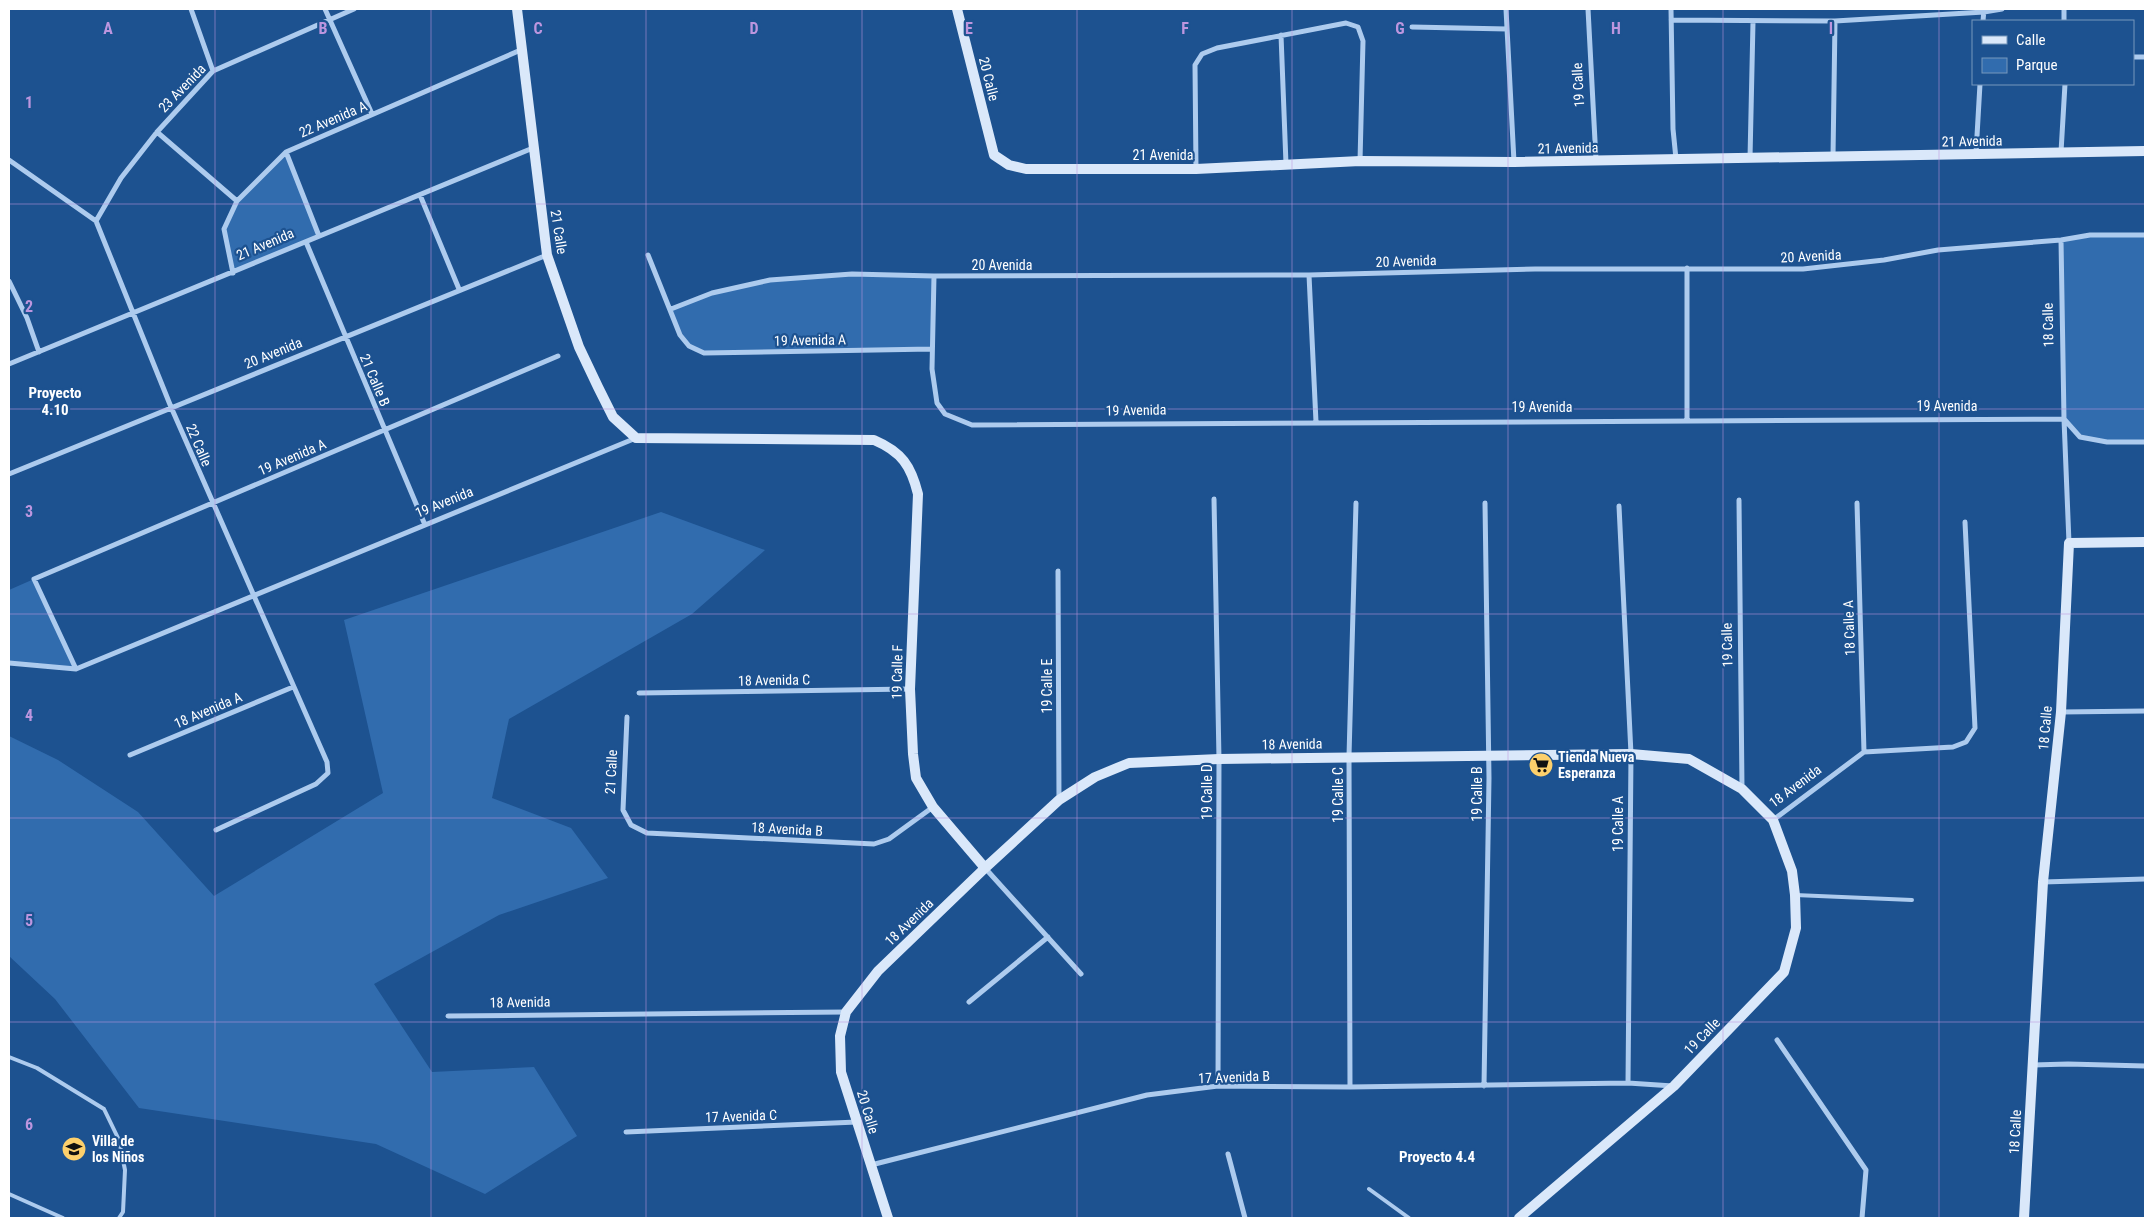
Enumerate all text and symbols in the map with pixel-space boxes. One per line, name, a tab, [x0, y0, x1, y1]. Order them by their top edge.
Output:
text: A	[103, 19, 113, 38]
text: B	[319, 19, 328, 38]
text: C	[533, 19, 543, 38]
text: D	[749, 19, 759, 38]
text: E	[965, 19, 973, 38]
text: F	[1181, 19, 1189, 38]
text: G	[1395, 19, 1405, 38]
text: H	[1611, 19, 1621, 38]
text: I	[1829, 19, 1833, 38]
legend	[1972, 20, 2134, 85]
text: Calle	[2016, 31, 2046, 49]
street label: 20 Calle	[976, 55, 1002, 103]
text: Parque	[2016, 56, 2058, 74]
street label: 23 Avenida	[155, 61, 209, 115]
street label: 19 Calle	[1569, 62, 1587, 108]
text: 1	[25, 93, 33, 112]
street label: 22 Avenida A	[297, 98, 369, 140]
street label: 21 Avenida	[1941, 132, 2003, 150]
street label: 21 Avenida	[1537, 139, 1599, 157]
street label: 21 Avenida	[1133, 147, 1193, 163]
street label: 21 Calle	[548, 209, 570, 256]
street label: 21 Avenida	[234, 225, 296, 263]
street label: 20 Avenida	[1780, 246, 1842, 266]
street label: 20 Avenida	[1375, 252, 1437, 270]
street label: 20 Avenida	[972, 257, 1032, 273]
text: 2	[25, 297, 33, 316]
street label: 18 Calle	[2040, 302, 2056, 347]
street label: 19 Avenida A	[774, 331, 846, 349]
street label: 20 Avenida	[242, 334, 304, 372]
street label: 21 Calle B	[357, 351, 393, 409]
district label: Proyecto 4.10	[28, 384, 82, 419]
street label: 19 Avenida	[1917, 398, 1977, 414]
street label: 19 Avenida	[1512, 399, 1572, 415]
street label: 19 Avenida	[1105, 401, 1167, 419]
street label: 22 Calle	[183, 421, 215, 469]
street label: 19 Avenida A	[256, 436, 328, 478]
street label: 19 Avenida	[413, 483, 475, 521]
text: 3	[25, 502, 33, 521]
street label: 18 Calle A	[1840, 600, 1858, 656]
street label: 19 Calle	[1719, 622, 1735, 667]
street label: 19 Calle F	[889, 644, 905, 699]
street label: 19 Calle E	[1039, 659, 1055, 713]
street label: 18 Avenida C	[738, 671, 810, 689]
street label: 18 Avenida A	[172, 689, 244, 731]
street label: 18 Calle	[2035, 705, 2055, 751]
text: 4	[25, 706, 33, 725]
street label: 18 Avenida	[1261, 735, 1323, 753]
street label: 21 Calle	[602, 749, 620, 795]
place label: Tienda Nueva Esperanza	[1558, 749, 1635, 781]
supermarket icon: Tienda Nueva Esperanza	[1528, 752, 1554, 778]
street label: 18 Avenida	[1766, 761, 1824, 811]
street label: 19 Calle D	[1199, 764, 1215, 820]
street label: 19 Calle B	[1469, 766, 1485, 822]
street label: 19 Calle C	[1330, 767, 1346, 823]
street label: 19 Calle A	[1610, 796, 1626, 852]
street label: 18 Avenida B	[751, 819, 823, 839]
street label: 18 Avenida	[882, 895, 936, 949]
text: 5	[25, 911, 33, 930]
street label: 18 Avenida	[489, 993, 551, 1011]
street label: 19 Calle	[1681, 1014, 1724, 1058]
street label: 17 Avenida B	[1198, 1068, 1270, 1086]
street label: 20 Calle	[854, 1088, 882, 1136]
street label: 17 Avenida C	[705, 1107, 777, 1125]
street label: 18 Calle	[2006, 1109, 2024, 1155]
text: 6	[25, 1115, 33, 1134]
place label: Villa de los Niños	[92, 1133, 144, 1165]
school or university icon: Villa de los Niños	[61, 1136, 87, 1162]
district label: Proyecto 4.4	[1399, 1148, 1475, 1166]

